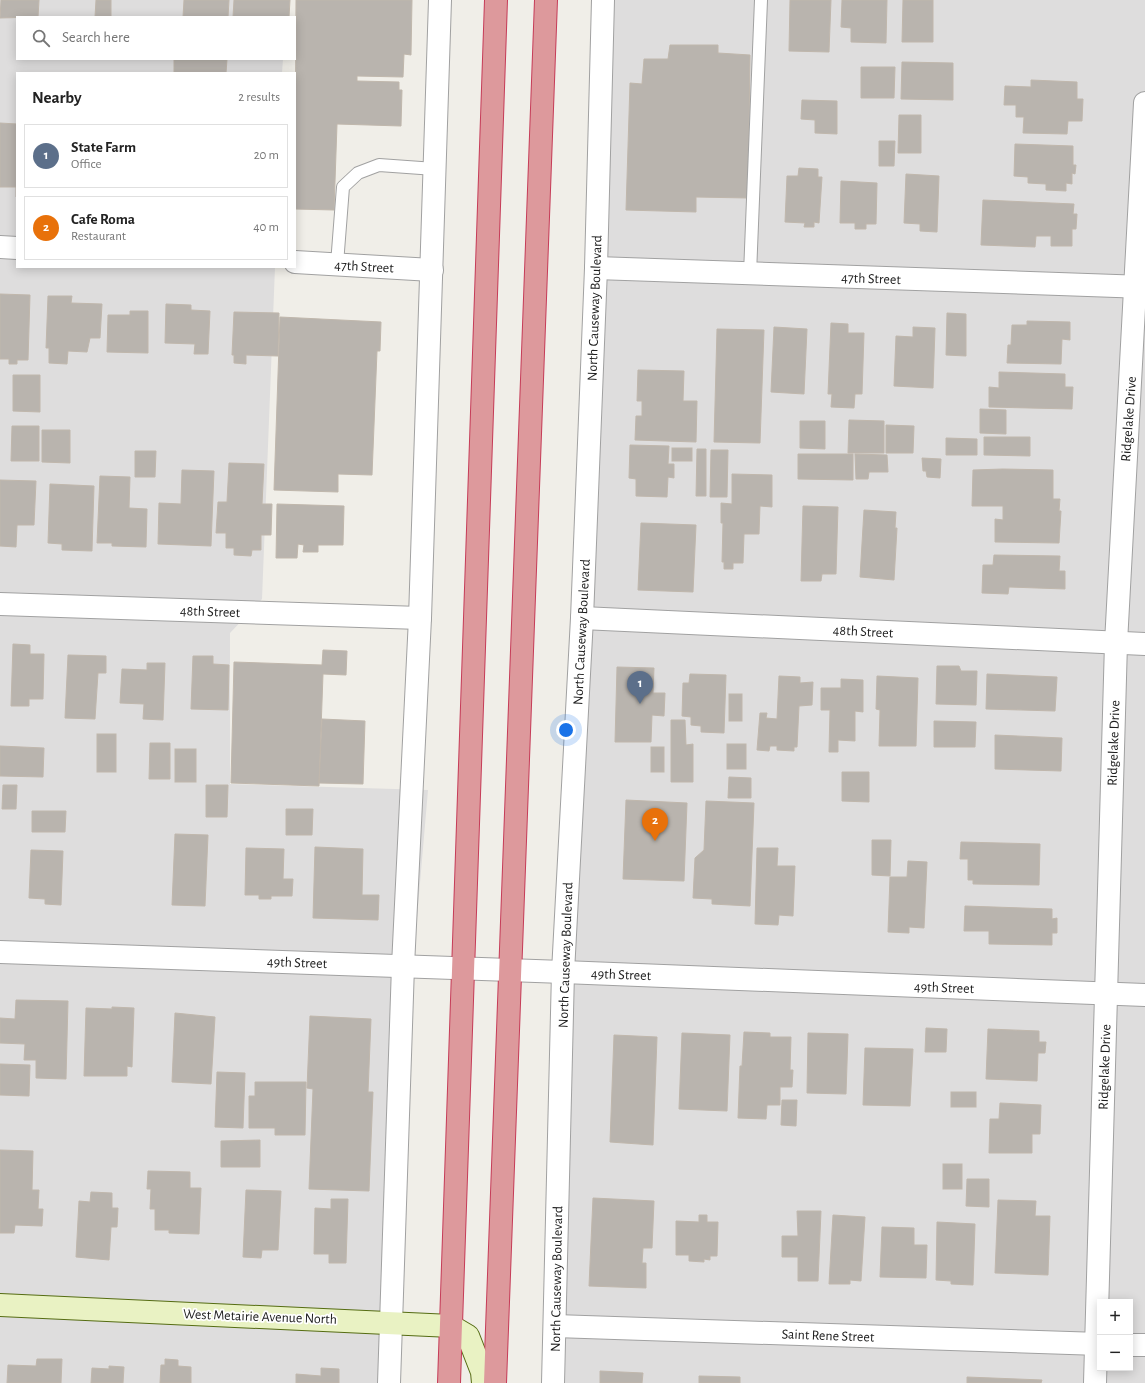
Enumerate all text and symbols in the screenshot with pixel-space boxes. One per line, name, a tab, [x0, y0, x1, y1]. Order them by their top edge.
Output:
search box	[16, 16, 296, 60]
icon: search	[30, 27, 52, 49]
text: Search here	[62, 30, 130, 45]
text: Nearby	[32, 89, 82, 106]
text: 2 results	[238, 91, 280, 104]
text: State Farm	[71, 140, 136, 155]
text: 1	[44, 149, 48, 162]
text: 20 m	[254, 149, 279, 162]
text: Office	[71, 158, 101, 171]
text: Cafe Roma	[71, 212, 135, 227]
text: 2	[43, 221, 49, 234]
text: 40 m	[253, 221, 279, 234]
text: Restaurant	[71, 230, 126, 243]
street label: North Causeway Boulevard	[585, 235, 605, 381]
street label: 47th Street	[334, 258, 395, 276]
street label: 47th Street	[841, 271, 902, 287]
street label: Ridgelake Drive	[1119, 376, 1139, 462]
street label: North Causeway Boulevard	[571, 559, 593, 705]
street label: 48th Street	[180, 604, 241, 620]
street label: 48th Street	[832, 623, 894, 641]
pin: 1	[627, 671, 653, 704]
street label: Ridgelake Drive	[1106, 700, 1122, 786]
your location	[556, 720, 576, 740]
pin: 2	[642, 808, 668, 841]
street label: North Causeway Boulevard	[556, 882, 576, 1028]
street label: 49th Street	[267, 955, 328, 971]
street label: 49th Street	[591, 967, 652, 983]
street label: 49th Street	[914, 980, 975, 996]
street label: Ridgelake Drive	[1097, 1024, 1113, 1110]
street label: North Causeway Boulevard	[549, 1206, 565, 1352]
map controls	[1097, 1299, 1133, 1371]
button: +	[1097, 1299, 1133, 1335]
street label: West Metairie Avenue North	[183, 1307, 337, 1327]
street label: Saint Rene Street	[781, 1327, 875, 1345]
button: −	[1097, 1335, 1133, 1371]

